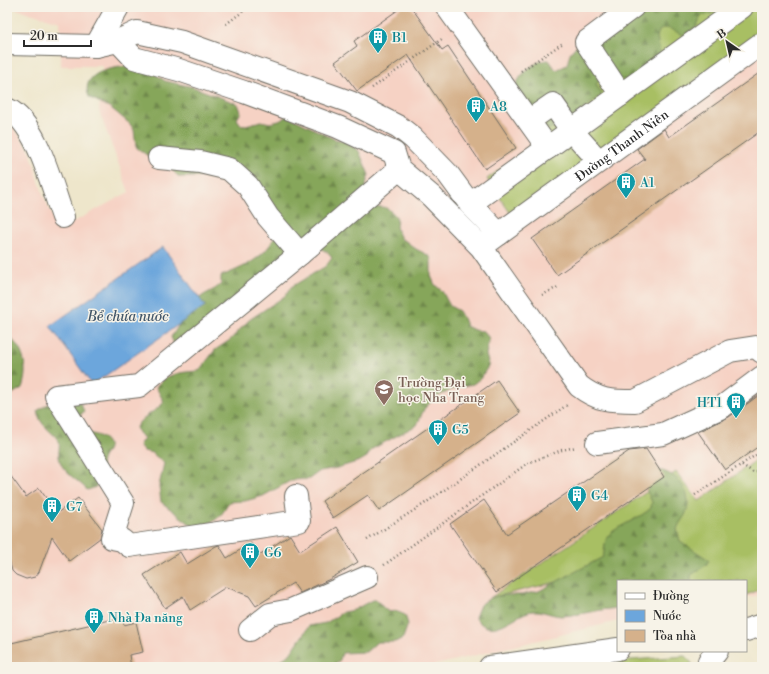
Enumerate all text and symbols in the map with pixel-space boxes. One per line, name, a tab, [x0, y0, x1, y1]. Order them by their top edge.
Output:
scale bar	[24, 22, 91, 48]
north arrow	[707, 22, 747, 62]
building icon: B1	[367, 26, 389, 54]
text: B	[715, 26, 729, 43]
text: 20 m	[30, 29, 58, 44]
place label: B1	[391, 30, 407, 46]
building icon: A8	[465, 95, 487, 123]
place label: A8	[489, 99, 507, 115]
street label: Đường Thanh Niên	[572, 106, 672, 185]
building icon: A1	[615, 171, 637, 199]
place label: A1	[639, 175, 655, 191]
water label: Bể chứa nước	[86, 308, 169, 326]
place label: Trường Đại học Nha Trang	[398, 375, 484, 406]
school or university icon: Trường Đại học Nha Trang	[373, 378, 395, 406]
building icon: HT1	[725, 391, 747, 419]
place label: HT1	[697, 395, 722, 411]
building icon: G5	[427, 418, 449, 446]
place label: G5	[452, 422, 469, 438]
building icon: G4	[566, 484, 588, 512]
place label: G4	[591, 488, 609, 504]
building icon: G7	[41, 495, 63, 523]
place label: G7	[66, 499, 83, 515]
building icon: G6	[239, 541, 261, 569]
place label: G6	[264, 545, 282, 561]
legend	[617, 580, 747, 652]
text: Đường	[653, 589, 690, 604]
building icon: Nhà Đa năng	[83, 606, 105, 634]
text: Nước	[653, 609, 681, 624]
place label: Nhà Đa năng	[108, 610, 183, 626]
text: Tòa nhà	[653, 629, 697, 644]

